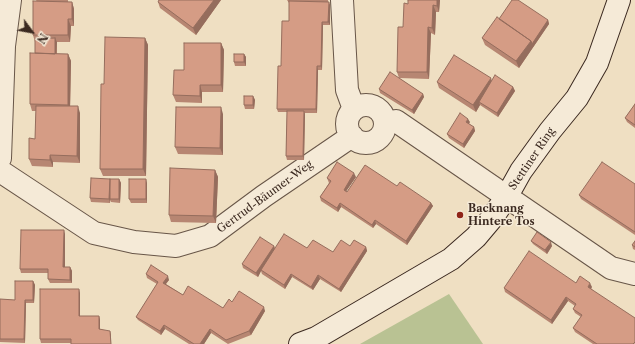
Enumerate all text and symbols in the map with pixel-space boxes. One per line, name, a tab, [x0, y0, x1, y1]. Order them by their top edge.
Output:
north arrow	[12, 12, 52, 52]
text: N	[34, 31, 51, 46]
street label: Stettiner Ring	[506, 125, 558, 193]
street label: Gertrud-Bäumer-Weg	[215, 158, 315, 236]
place label: Backnang Hintere Tos	[468, 202, 535, 228]
marker: Backnang Hintere Tos	[455, 210, 465, 220]

